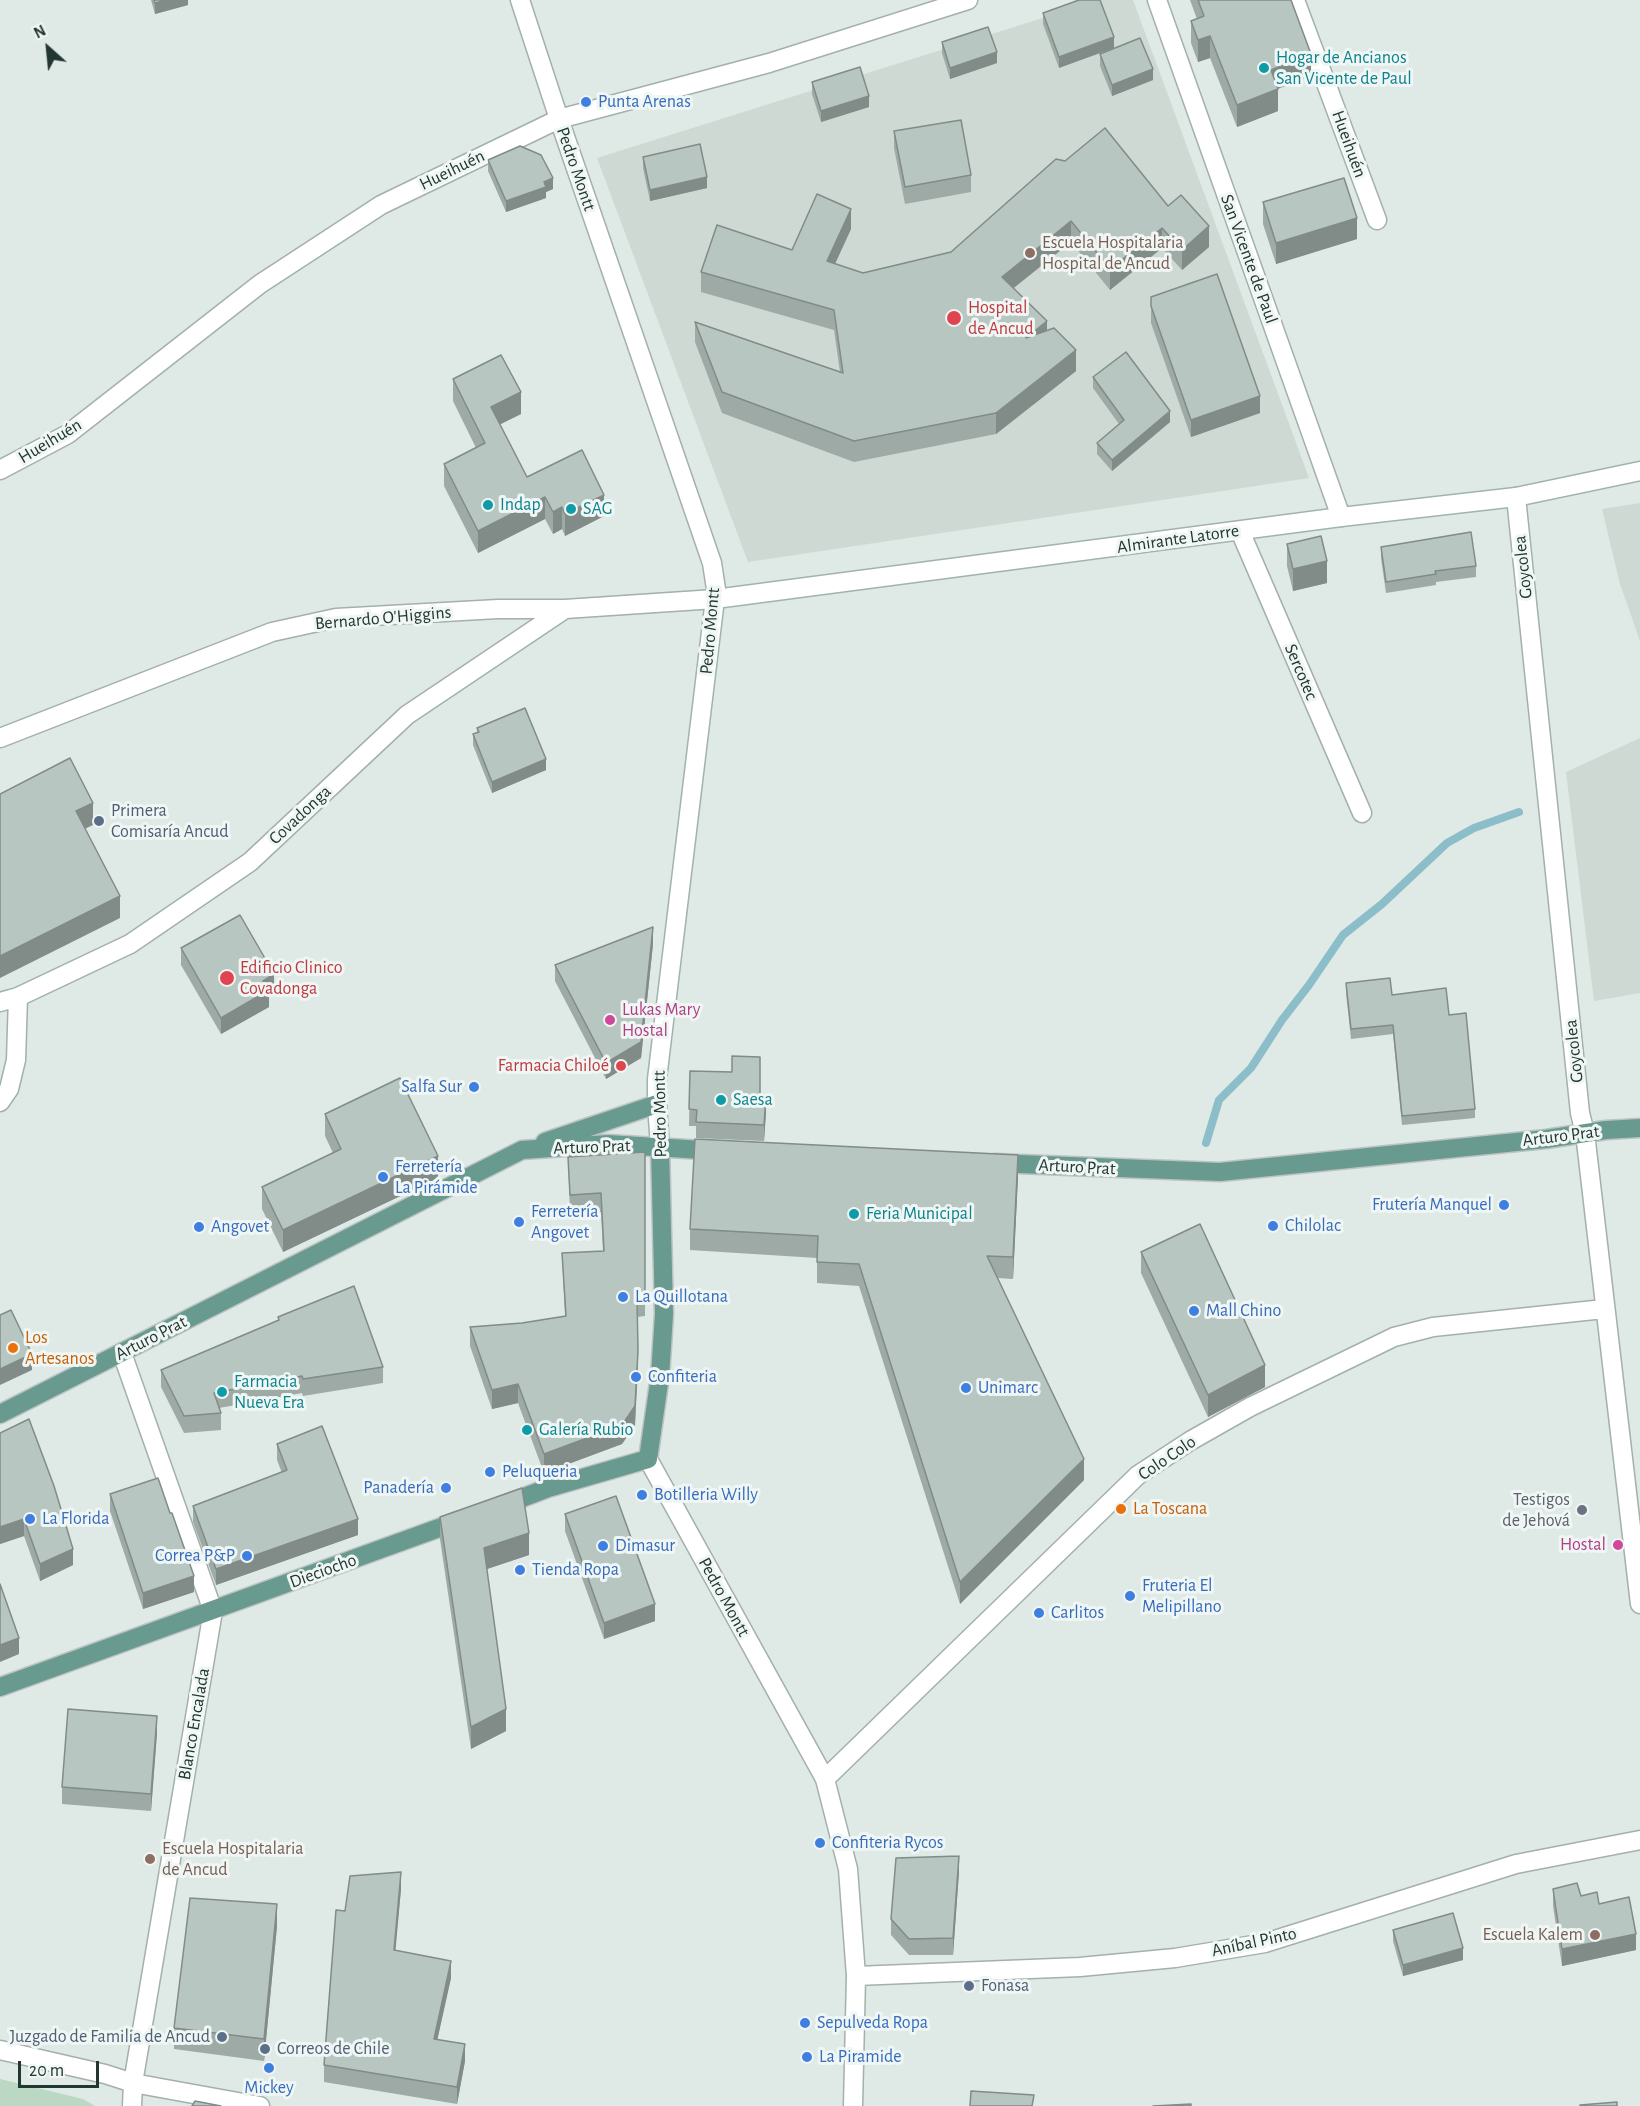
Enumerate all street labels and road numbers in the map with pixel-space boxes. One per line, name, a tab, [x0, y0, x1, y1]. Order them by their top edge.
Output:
street label: Hueihuén	[1327, 107, 1371, 181]
street label: Pedro Montt	[552, 124, 600, 214]
street label: Hueihuén	[416, 145, 488, 195]
street label: San Vicente de Paul	[1216, 192, 1282, 326]
street label: Hueihuén	[14, 414, 86, 468]
street label: Almirante Latorre	[1115, 520, 1241, 558]
street label: Goycolea	[1509, 534, 1537, 600]
street label: Pedro Montt	[695, 587, 725, 675]
street label: Bernardo O'Higgins	[314, 601, 452, 635]
street label: Sercotec	[1280, 641, 1322, 703]
street label: Covadonga	[264, 781, 336, 849]
street label: Goycolea	[1560, 1018, 1588, 1084]
street label: Pedro Montt	[648, 1070, 672, 1158]
street label: Arturo Prat	[1521, 1121, 1601, 1151]
street label: Arturo Prat	[553, 1135, 631, 1159]
street label: Arturo Prat	[1038, 1154, 1116, 1180]
street label: Arturo Prat	[112, 1311, 190, 1365]
street label: Colo Colo	[1134, 1431, 1200, 1485]
street label: Dieciocho	[287, 1549, 359, 1593]
street label: Pedro Montt	[693, 1554, 755, 1640]
street label: Blanco Encalada	[174, 1666, 214, 1782]
street label: Aníbal Pinto	[1210, 1922, 1298, 1962]

